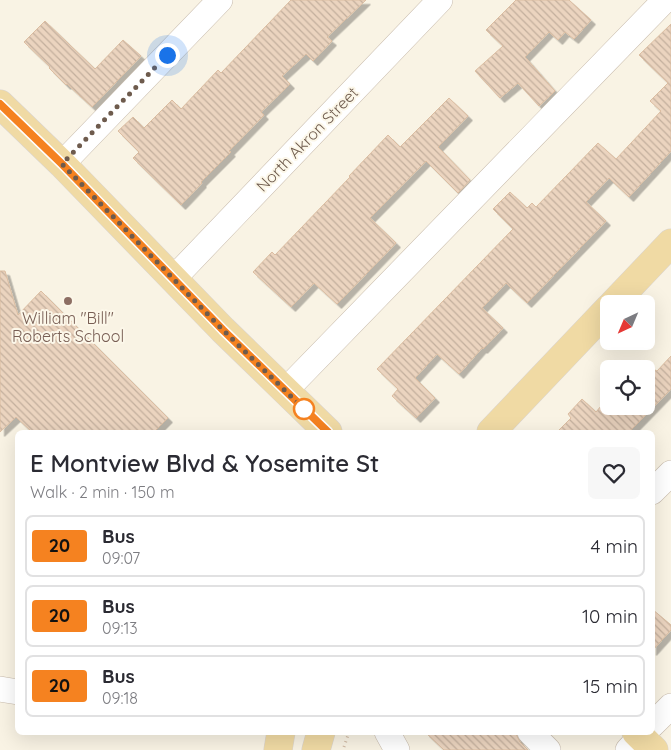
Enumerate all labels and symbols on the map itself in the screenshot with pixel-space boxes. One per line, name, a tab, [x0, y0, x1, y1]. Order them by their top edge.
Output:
your location	[155, 43, 180, 68]
street label: North Akron Street	[252, 82, 362, 196]
marker: William "Bill" Roberts School	[62, 295, 74, 307]
north arrow	[600, 295, 655, 350]
place label: William "Bill" Roberts School	[12, 308, 124, 346]
unlabelled marker	[293, 398, 315, 420]

